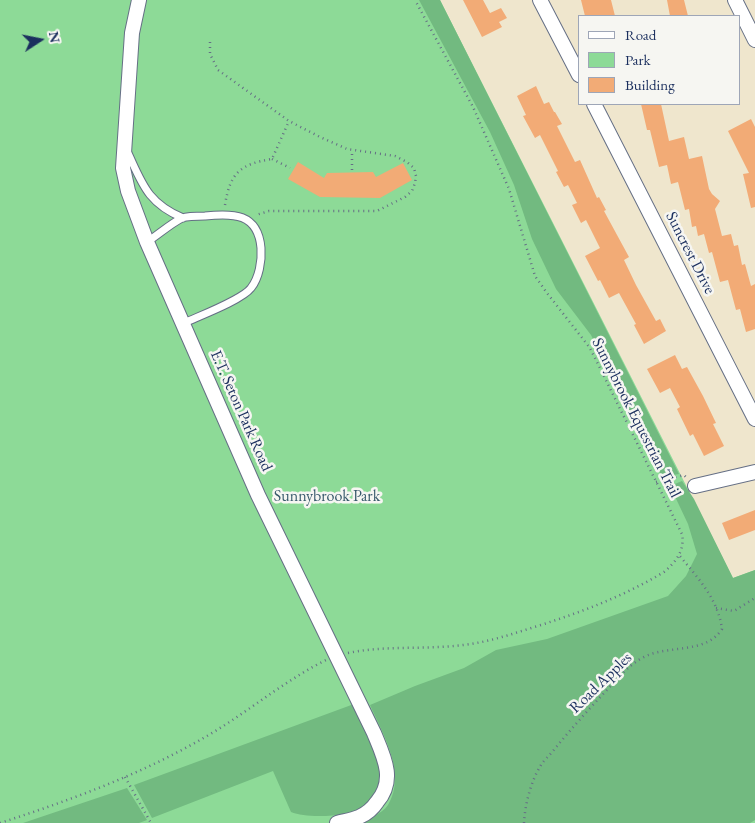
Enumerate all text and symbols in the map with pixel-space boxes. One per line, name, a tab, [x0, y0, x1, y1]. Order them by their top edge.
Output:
north arrow	[15, 15, 65, 65]
legend	[578, 15, 740, 105]
text: Road	[625, 25, 656, 44]
text: N	[45, 30, 65, 44]
text: Park	[625, 50, 651, 69]
text: Building	[625, 75, 675, 94]
street label: Suncrest Drive	[661, 209, 719, 297]
street label: Sunnybrook Equestrian Trail	[587, 335, 685, 501]
street label: E.T. Seton Park Road	[206, 348, 276, 474]
park label: Sunnybrook Park	[274, 487, 380, 507]
street label: Road Apples	[566, 649, 636, 717]

